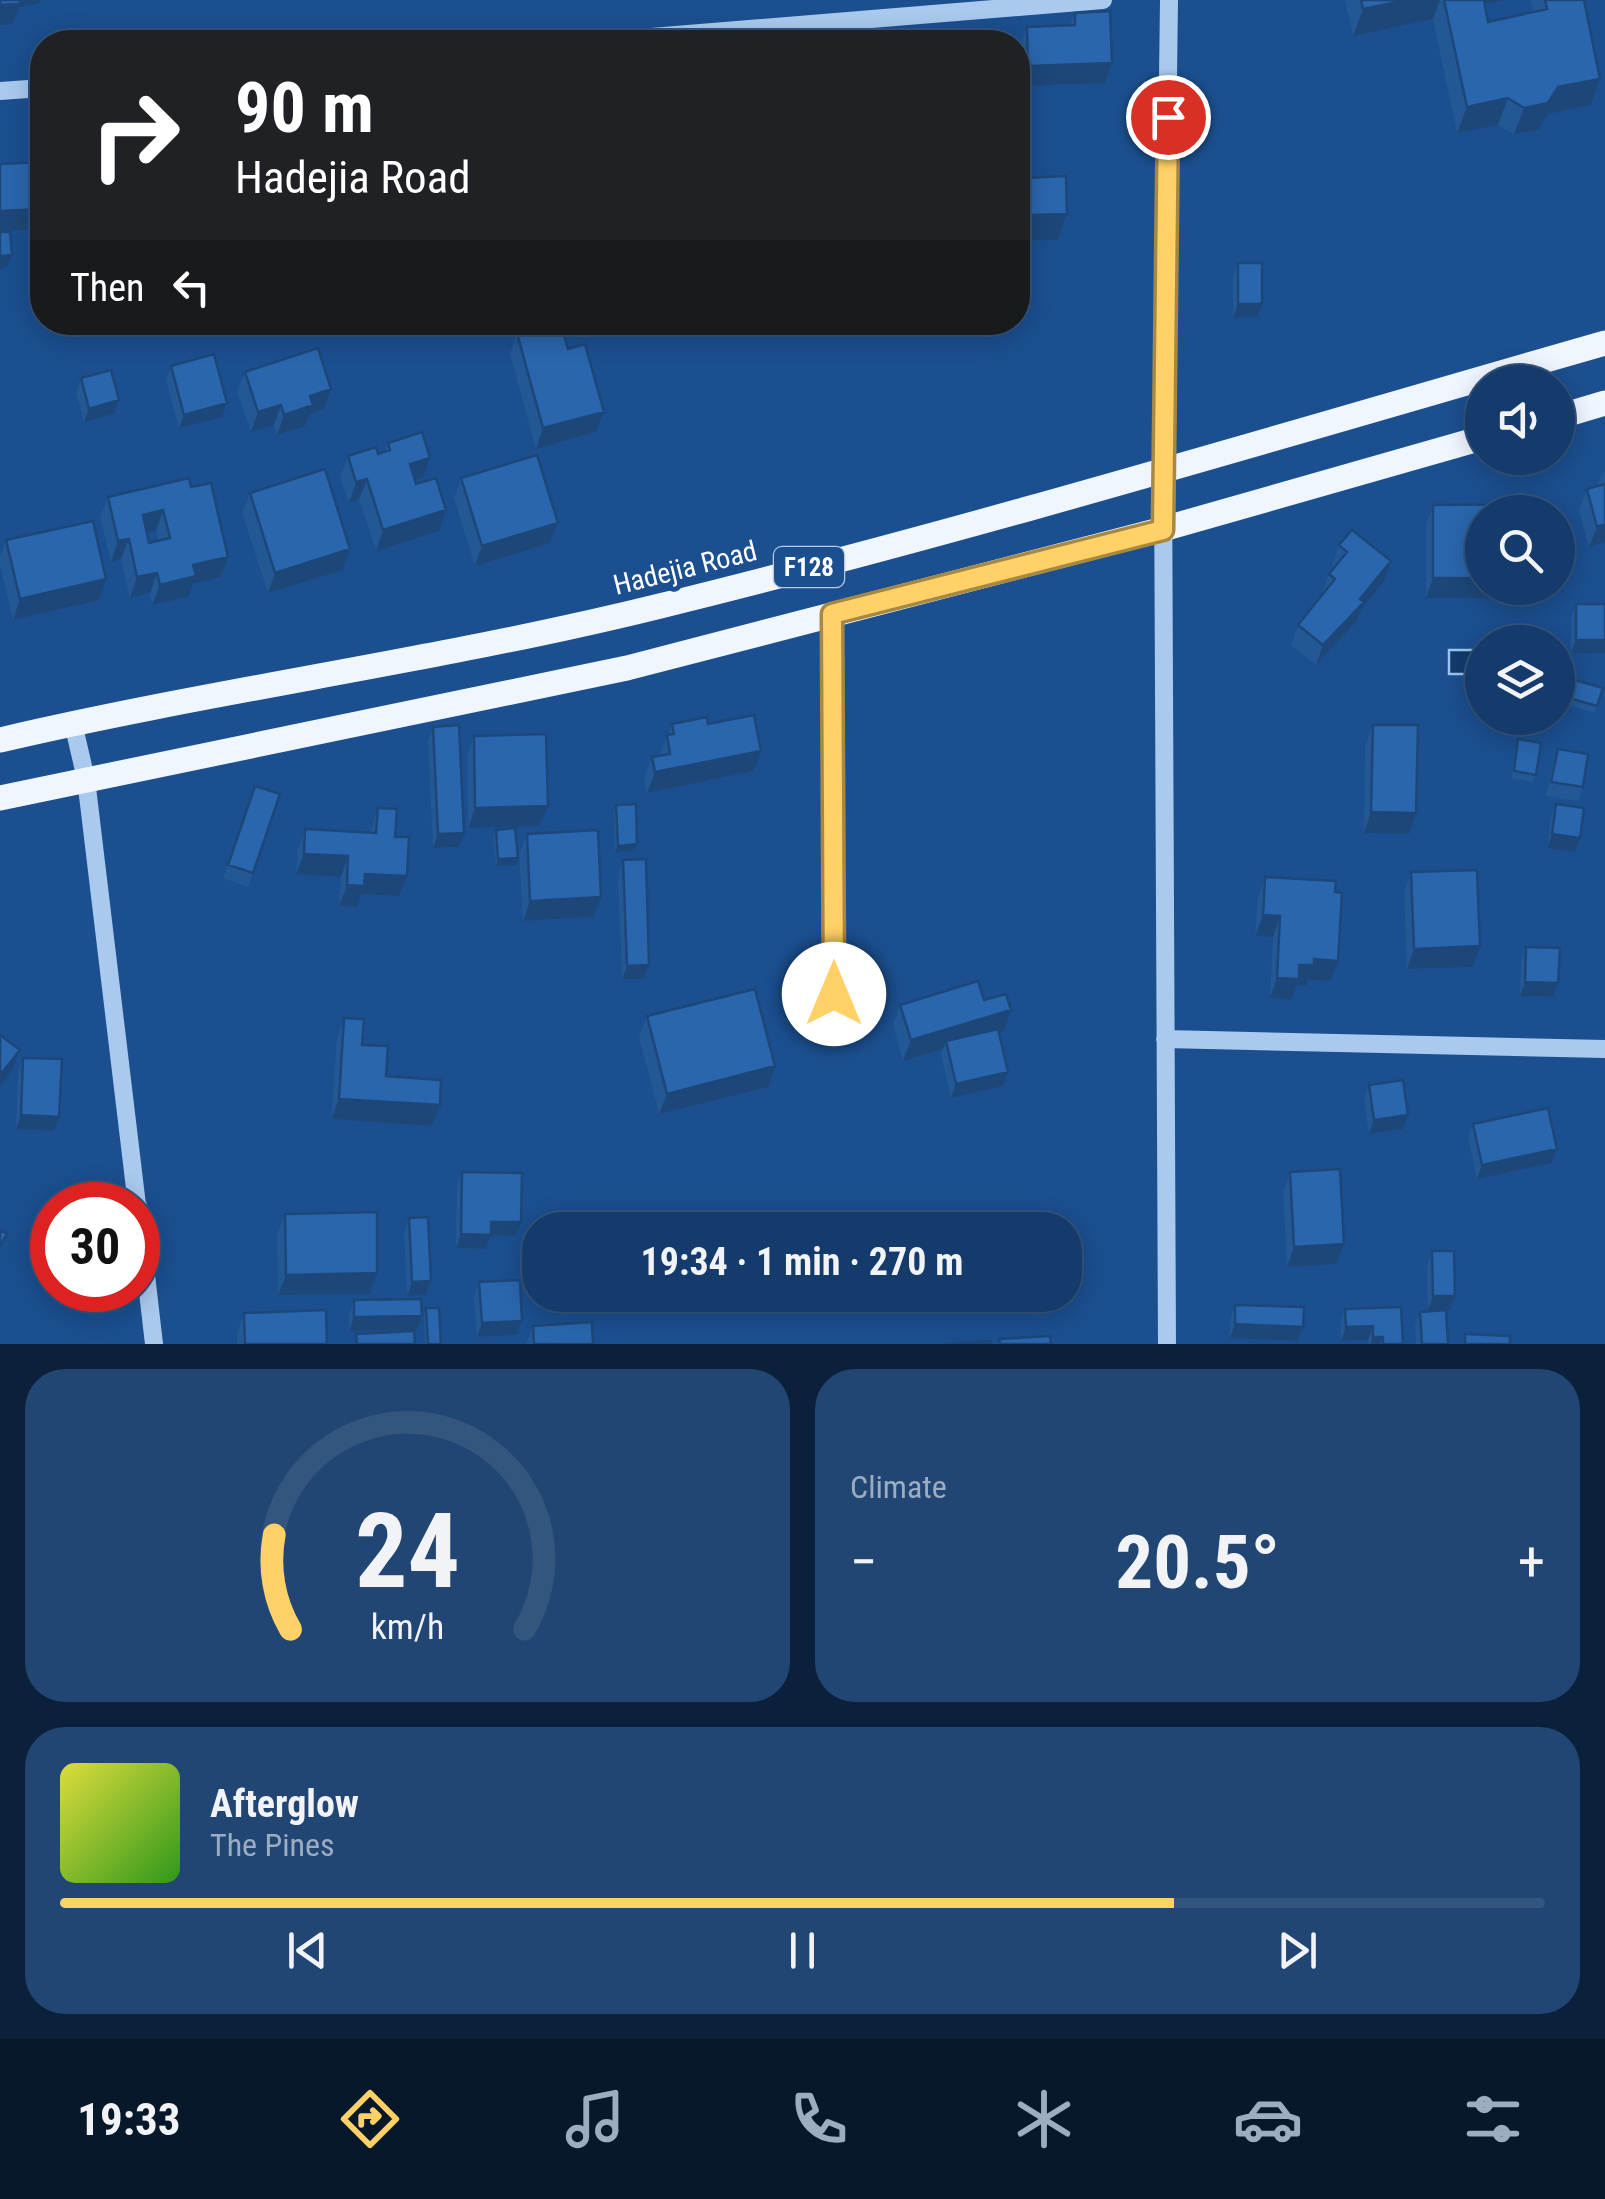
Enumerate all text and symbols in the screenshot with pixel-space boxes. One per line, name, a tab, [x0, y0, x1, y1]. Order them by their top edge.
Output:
text: 90 m	[235, 67, 374, 149]
icon: right	[70, 70, 200, 200]
pin	[1126, 75, 1211, 160]
icon: arrive	[1141, 90, 1196, 145]
text: Hadejia Road	[235, 151, 471, 204]
icon: left	[164, 260, 219, 315]
text: Then	[70, 266, 144, 310]
map controls	[1465, 365, 1575, 735]
button: sound	[1465, 365, 1575, 475]
button: search	[1465, 495, 1575, 605]
street label: Hadejia Road	[610, 534, 760, 602]
road number: F128	[774, 547, 844, 587]
button: layers	[1465, 625, 1575, 735]
position arrow	[782, 942, 886, 1046]
speed limit sign: 30	[30, 1182, 160, 1312]
text: 19:34 · 1 min · 270 m	[641, 1240, 963, 1284]
text: Climate	[850, 1468, 947, 1506]
text: 24	[355, 1491, 460, 1612]
text: 20.5°	[1115, 1518, 1280, 1606]
text: −	[850, 1530, 878, 1594]
text: +	[1518, 1530, 1545, 1594]
text: km/h	[371, 1606, 444, 1648]
text: Afterglow	[210, 1782, 359, 1826]
text: The Pines	[210, 1826, 335, 1864]
icon: previous	[280, 1923, 335, 1978]
icon: pause	[775, 1923, 830, 1978]
icon: next	[1270, 1923, 1325, 1978]
icon: directions	[335, 2084, 405, 2154]
icon: music	[560, 2084, 630, 2154]
icon: phone	[784, 2084, 854, 2154]
icon: climate	[1009, 2084, 1079, 2154]
icon: car	[1233, 2084, 1303, 2154]
icon: filters	[1458, 2084, 1528, 2154]
text: 19:33	[77, 2093, 181, 2146]

